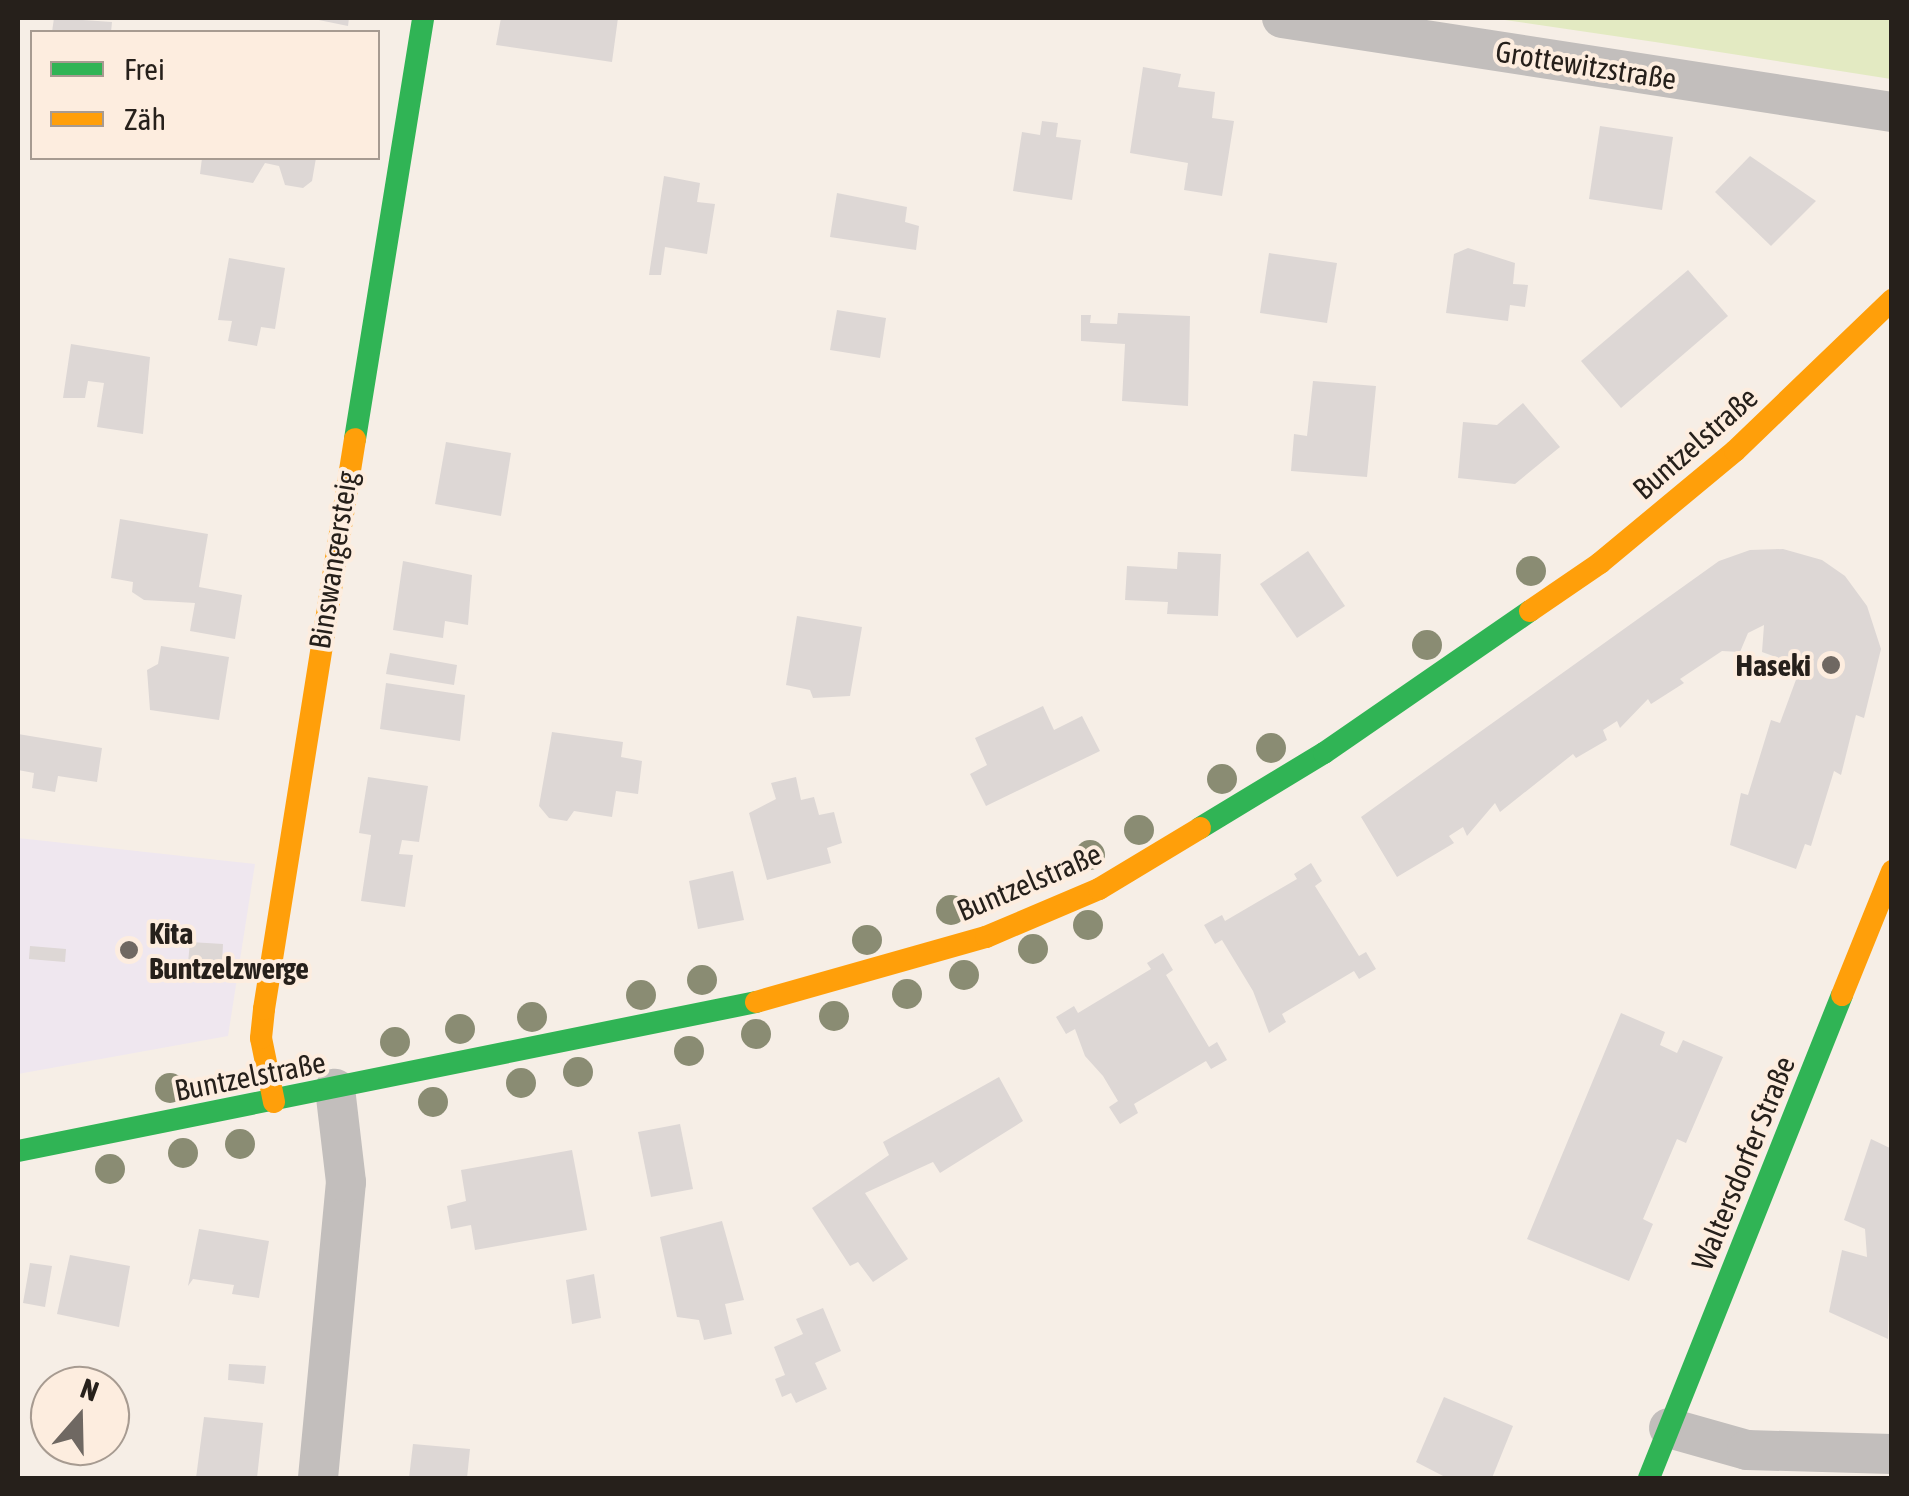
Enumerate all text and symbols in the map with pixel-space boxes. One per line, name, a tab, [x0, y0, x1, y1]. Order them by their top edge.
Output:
legend	[30, 30, 380, 160]
street label: Grottewitzstraße	[1493, 33, 1679, 97]
text: Frei	[124, 52, 165, 86]
text: Zäh	[124, 102, 166, 136]
street label: Buntzelstraße	[1625, 379, 1765, 507]
street label: Binswangersteig	[301, 469, 365, 651]
place label: Haseki	[1735, 647, 1811, 683]
marker: Haseki	[1820, 654, 1842, 676]
street label: Buntzelstraße	[951, 836, 1107, 928]
place label: Kita Buntzelzwerge	[149, 915, 309, 986]
marker: Kita Buntzelzwerge	[118, 939, 140, 961]
street label: Buntzelstraße	[171, 1044, 329, 1108]
street label: Waltersdorfer Straße	[1684, 1051, 1802, 1275]
north arrow	[30, 1366, 130, 1466]
text: N	[76, 1372, 103, 1408]

